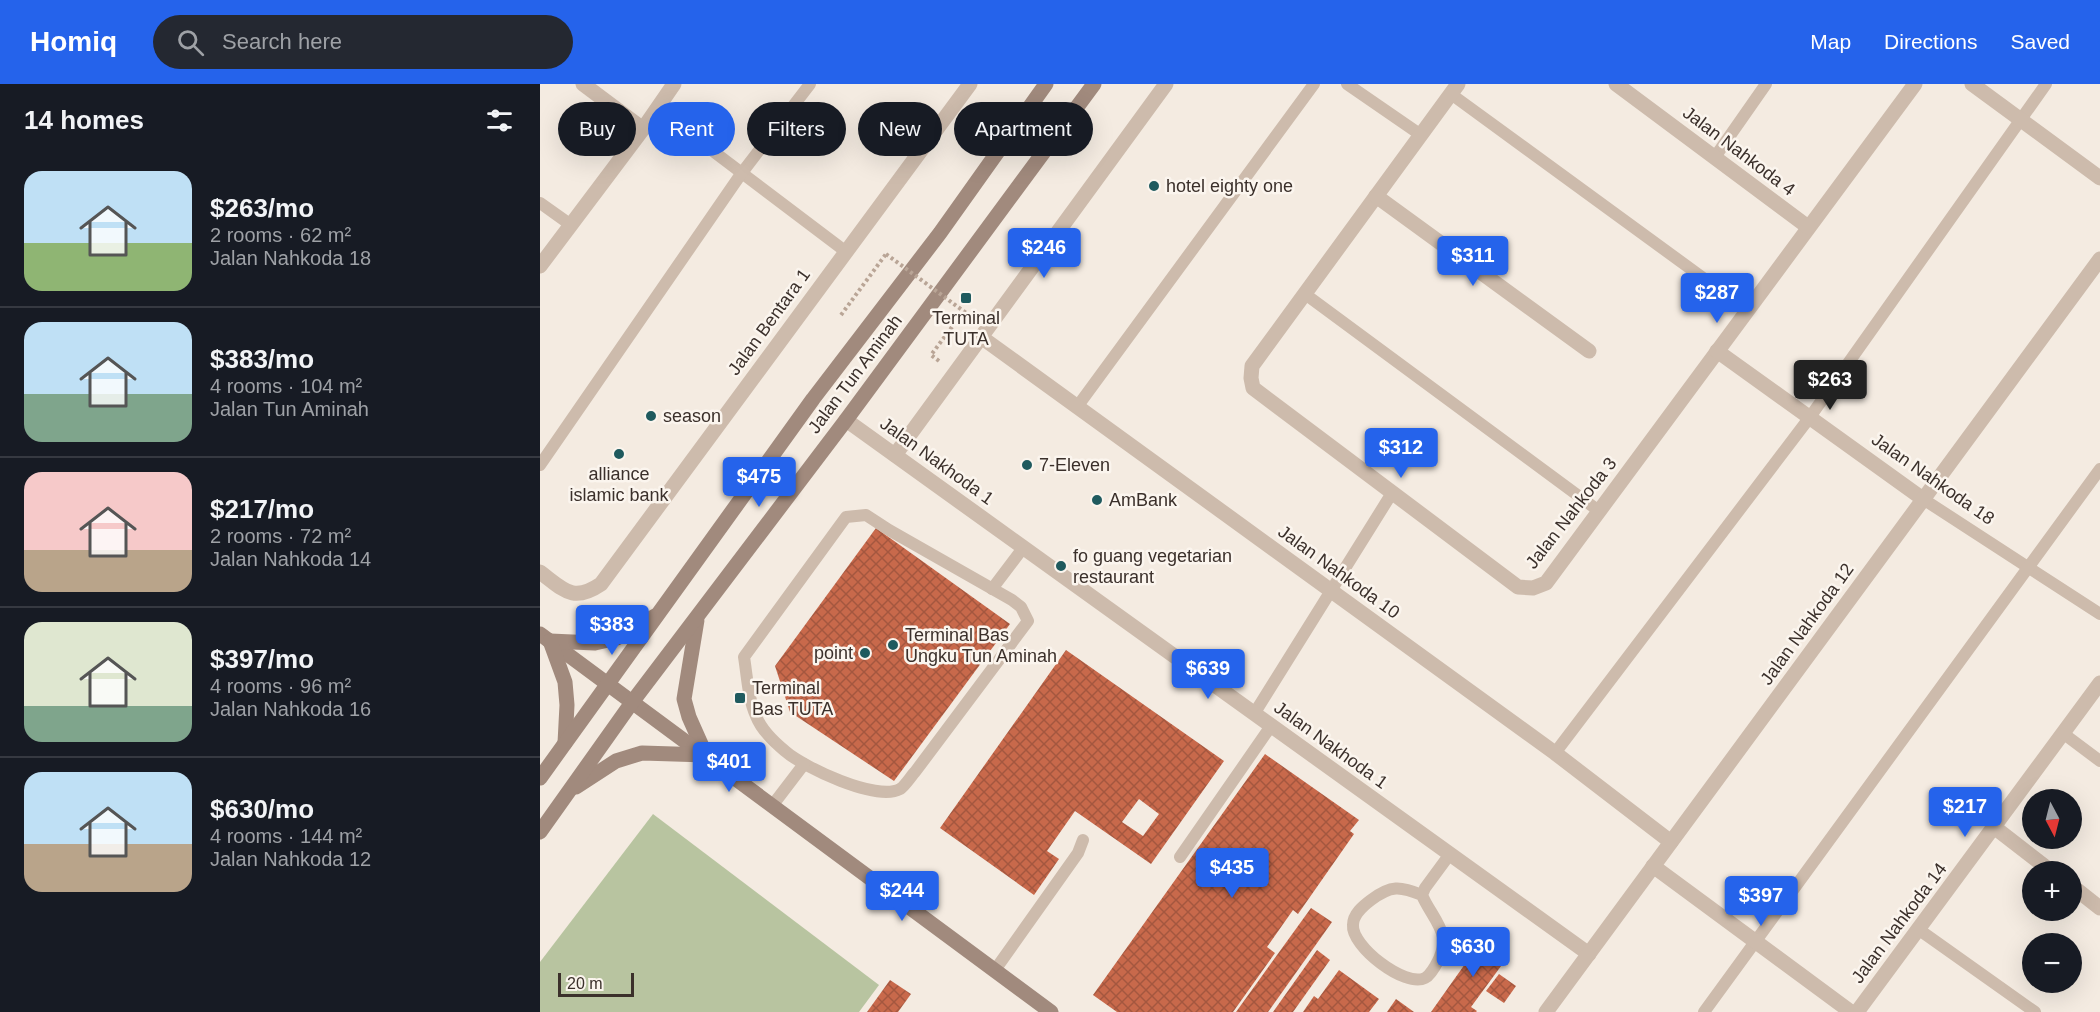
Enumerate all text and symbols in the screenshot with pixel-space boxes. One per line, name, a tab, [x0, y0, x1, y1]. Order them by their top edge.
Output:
search box	[153, 15, 573, 69]
text: Homiq	[30, 26, 117, 57]
icon: search	[174, 26, 207, 59]
text: Search here	[222, 29, 342, 54]
text: Map	[1810, 30, 1851, 53]
text: Directions	[1884, 30, 1977, 53]
text: Saved	[2010, 30, 2070, 53]
chip: Buy	[558, 102, 636, 156]
chip: Rent	[648, 102, 735, 156]
chip: Filters	[747, 102, 846, 156]
chip: New	[858, 102, 942, 156]
chip: Apartment	[954, 102, 1093, 156]
street label: Jalan Nahkoda 4	[1679, 102, 1799, 200]
icon: filters	[483, 104, 516, 137]
text: 14 homes	[24, 105, 144, 135]
place label: hotel eighty one	[1166, 176, 1293, 196]
marker: hotel eighty one	[1147, 179, 1161, 193]
text: $263/mo	[210, 193, 314, 223]
icon: home	[72, 195, 144, 267]
text: 2 rooms · 62 m²	[210, 224, 351, 246]
pin: $246	[1008, 228, 1080, 279]
text: $246	[1022, 236, 1066, 258]
pin: $311	[1437, 236, 1509, 287]
text: $311	[1451, 244, 1495, 266]
text: Jalan Nahkoda 18	[210, 247, 371, 269]
street label: Jalan Bentara 1	[724, 265, 814, 379]
pin: $287	[1681, 273, 1753, 324]
text: $287	[1695, 281, 1739, 303]
marker: Terminal TUTA	[959, 291, 973, 305]
place label: Terminal TUTA	[932, 308, 1000, 349]
street label: Jalan Tun Aminah	[804, 311, 906, 437]
text: $383/mo	[210, 344, 314, 374]
icon: home	[72, 346, 144, 418]
pin: $263	[1794, 360, 1866, 411]
text: $263	[1808, 368, 1852, 390]
text: 4 rooms · 104 m²	[210, 375, 362, 397]
text: Jalan Tun Aminah	[210, 398, 369, 420]
place label: season	[663, 406, 721, 426]
marker: season	[644, 409, 658, 423]
street label: Jalan Nakhoda 1	[876, 413, 998, 509]
pin: $312	[1365, 428, 1437, 479]
street label: Jalan Nahkoda 18	[1868, 429, 1998, 529]
text: $312	[1379, 436, 1423, 458]
marker: alliance islamic bank	[612, 447, 626, 461]
street label: Jalan Nahkoda 3	[1522, 454, 1620, 572]
place label: 7-Eleven	[1039, 455, 1110, 475]
pin: $475	[723, 457, 795, 508]
marker: 7-Eleven	[1020, 458, 1034, 472]
place label: alliance islamic bank	[569, 464, 670, 505]
text: $475	[737, 465, 781, 487]
place label: AmBank	[1109, 490, 1178, 510]
marker: AmBank	[1090, 493, 1104, 507]
text: $217/mo	[210, 494, 314, 524]
icon: home	[72, 496, 144, 568]
street label: Jalan Nahkoda 10	[1274, 521, 1404, 623]
text: 2 rooms · 72 m²	[210, 525, 351, 547]
place label: fo guang vegetarian restaurant	[1073, 546, 1232, 587]
text: Jalan Nahkoda 14	[210, 548, 371, 570]
marker: fo guang vegetarian restaurant	[1054, 559, 1068, 573]
street label: Jalan Nahkoda 12	[1756, 559, 1858, 689]
pin: $383	[576, 605, 648, 656]
text: $383	[590, 613, 634, 635]
place label: Terminal Bas Ungku Tun Aminah	[905, 625, 1057, 666]
marker: Terminal Bas Ungku Tun Aminah	[886, 638, 900, 652]
place label: point	[814, 643, 853, 663]
text: $397/mo	[210, 644, 314, 674]
icon: home	[72, 646, 144, 718]
marker: point	[858, 646, 872, 660]
pin: $639	[1172, 649, 1244, 700]
text: $639	[1186, 657, 1230, 679]
text: 4 rooms · 96 m²	[210, 675, 351, 697]
place label: Terminal Bas TUTA	[752, 678, 833, 719]
marker: Terminal Bas TUTA	[733, 691, 747, 705]
street label: Jalan Nakhoda 1	[1270, 697, 1392, 793]
text: Jalan Nahkoda 16	[210, 698, 371, 720]
pin: $401	[693, 742, 765, 793]
text: $401	[707, 750, 751, 772]
pin: $217	[1929, 787, 2001, 838]
north arrow	[2022, 789, 2082, 849]
map controls	[2022, 789, 2082, 993]
text: $630/mo	[210, 794, 314, 824]
text: $217	[1943, 795, 1987, 817]
icon: home	[72, 796, 144, 868]
text: 4 rooms · 144 m²	[210, 825, 362, 847]
text: Jalan Nahkoda 12	[210, 848, 371, 870]
pin: $435	[1196, 848, 1268, 899]
text: $435	[1210, 856, 1254, 878]
street label: Jalan Nahkoda 14	[1847, 859, 1951, 987]
button: +	[2022, 861, 2082, 921]
pin: $244	[866, 871, 938, 922]
pin: $397	[1725, 876, 1797, 927]
text: $244	[880, 879, 924, 901]
text: $397	[1739, 884, 1783, 906]
pin: $630	[1437, 927, 1509, 978]
button: −	[2022, 933, 2082, 993]
text: $630	[1451, 935, 1495, 957]
scale bar	[558, 970, 634, 998]
text: 20 m	[567, 975, 603, 992]

